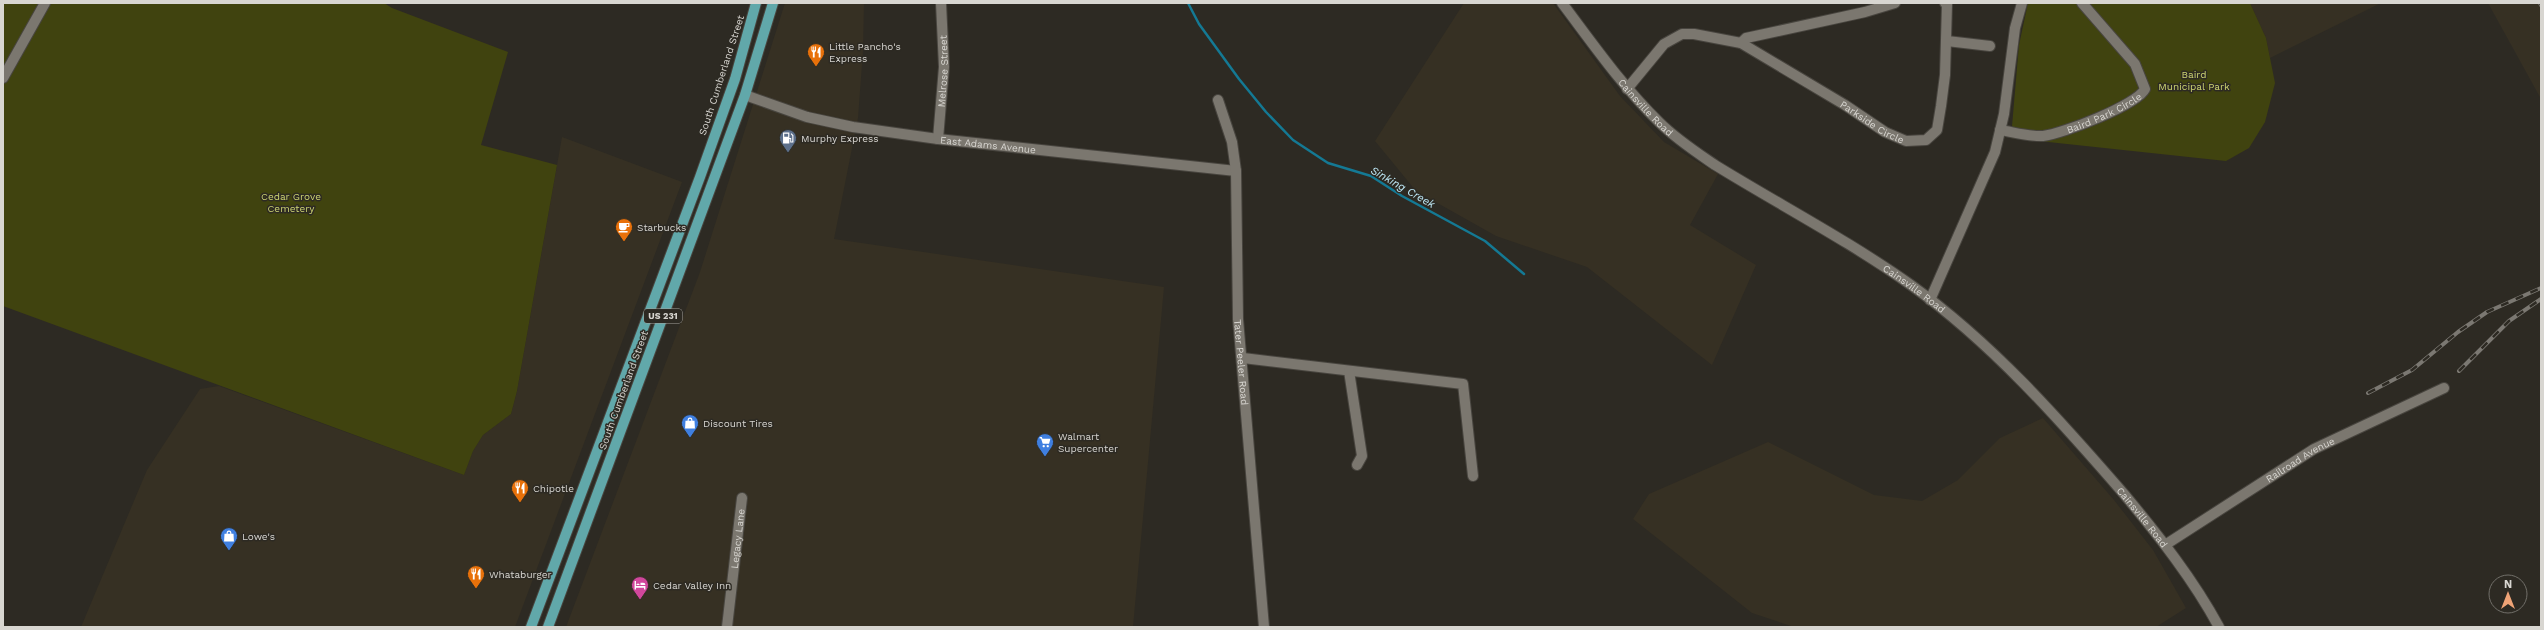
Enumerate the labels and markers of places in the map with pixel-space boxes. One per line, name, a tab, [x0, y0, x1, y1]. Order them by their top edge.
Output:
place label: Little Pancho's Express	[829, 41, 901, 64]
restaurant icon: Little Pancho's Express	[806, 42, 826, 67]
fuel station icon: Murphy Express	[778, 128, 798, 153]
place label: Murphy Express	[801, 133, 879, 144]
cafe icon: Starbucks	[614, 217, 634, 242]
place label: Starbucks	[637, 222, 686, 233]
shop icon: Discount Tires	[680, 413, 700, 438]
place label: Discount Tires	[703, 418, 773, 429]
place label: Walmart Supercenter	[1058, 431, 1118, 454]
supermarket icon: Walmart Supercenter	[1035, 432, 1055, 457]
restaurant icon: Chipotle	[510, 478, 530, 503]
place label: Chipotle	[533, 483, 574, 494]
shop icon: Lowe's	[219, 526, 239, 551]
place label: Lowe's	[242, 531, 275, 542]
restaurant icon: Whataburger	[466, 564, 486, 589]
place label: Whataburger	[489, 569, 552, 580]
hotel icon: Cedar Valley Inn	[630, 575, 650, 600]
place label: Cedar Valley Inn	[653, 580, 731, 591]

